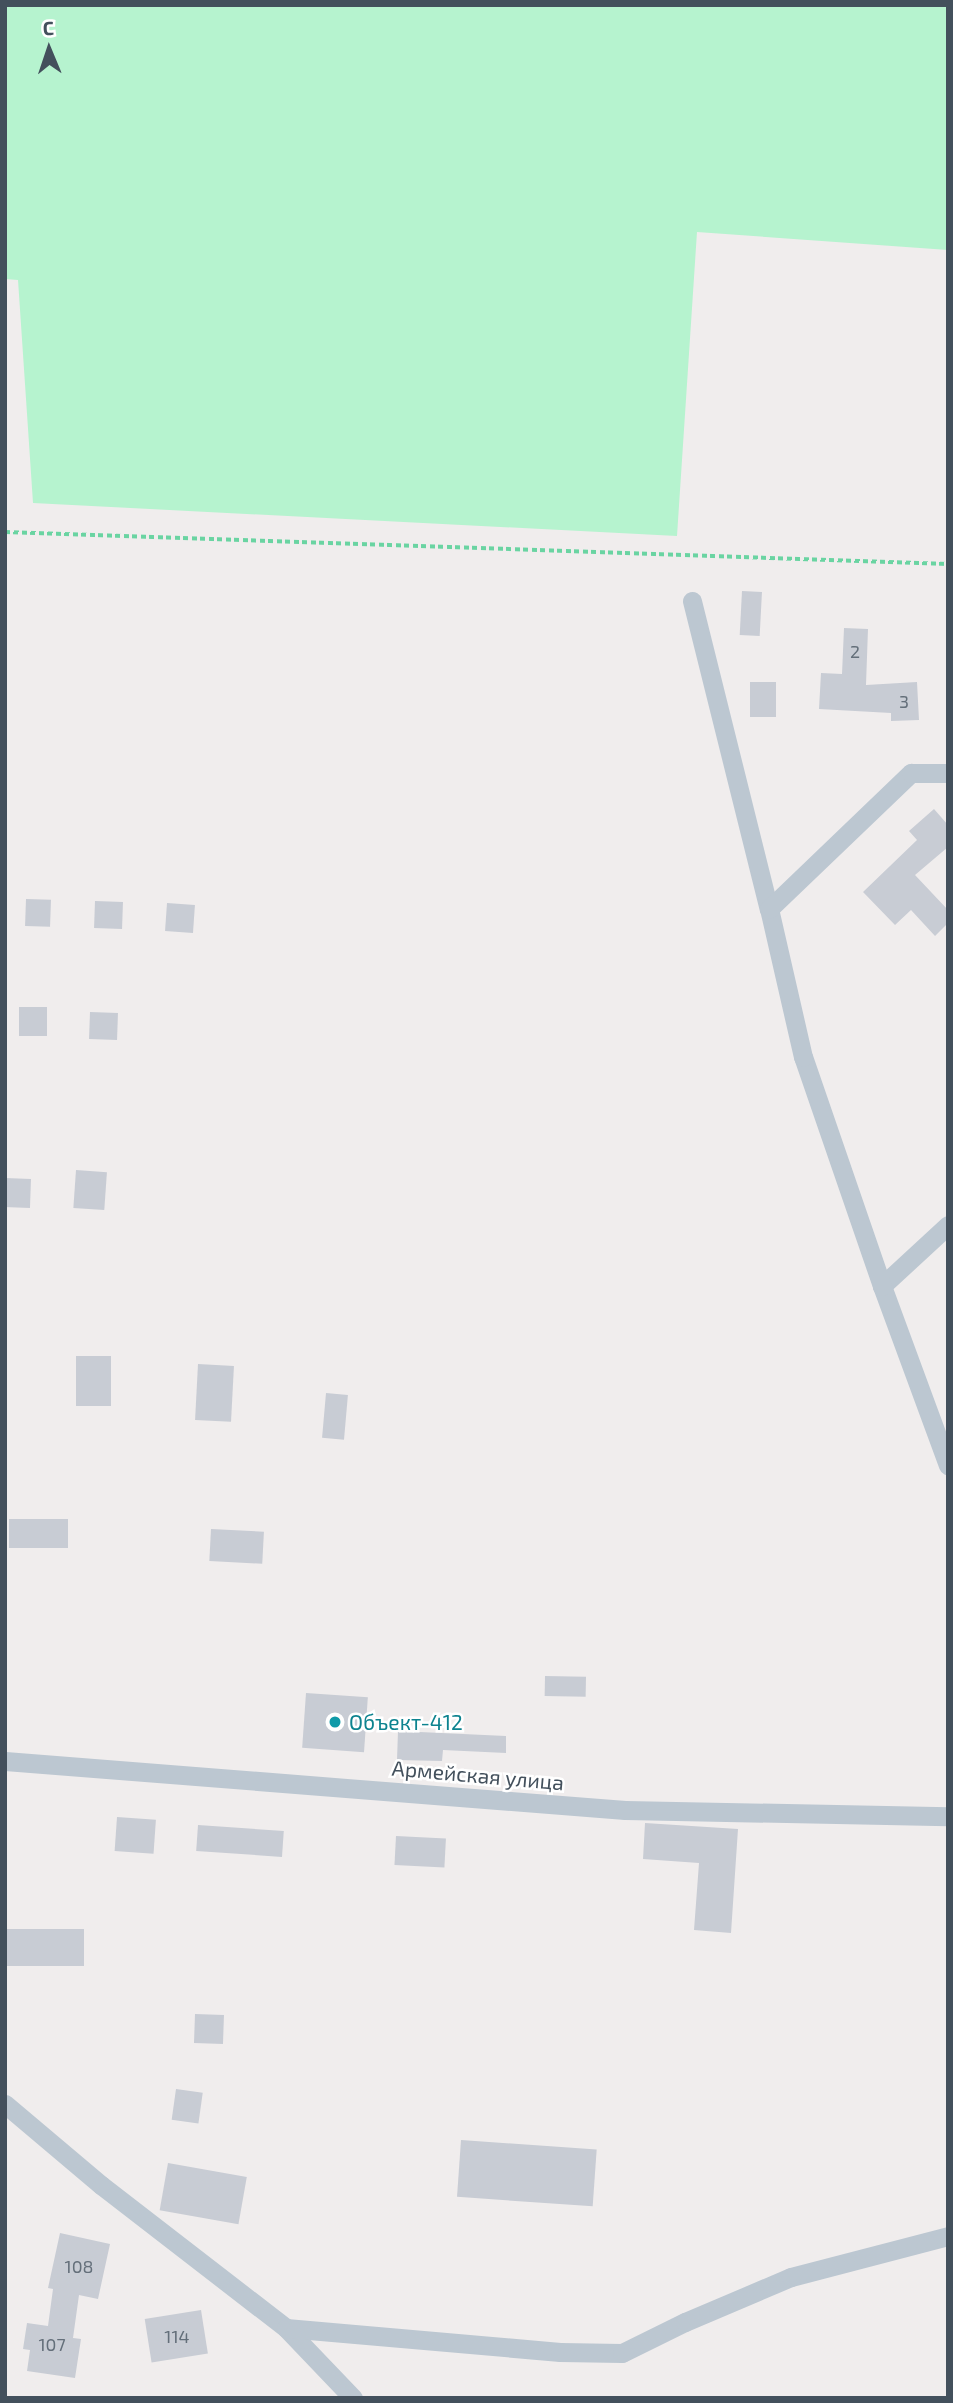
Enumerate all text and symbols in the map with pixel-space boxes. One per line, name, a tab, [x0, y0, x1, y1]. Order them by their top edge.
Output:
north arrow	[14, 14, 84, 84]
text: С	[42, 16, 54, 39]
house number: 2	[850, 640, 860, 662]
house number: 3	[899, 690, 909, 712]
place label: Объект-412	[349, 1709, 463, 1735]
marker: Объект-412	[327, 1714, 343, 1730]
street label: Армейская улица	[391, 1755, 565, 1795]
house number: 108	[65, 2255, 93, 2277]
house number: 114	[164, 2325, 190, 2347]
house number: 107	[38, 2333, 66, 2355]

